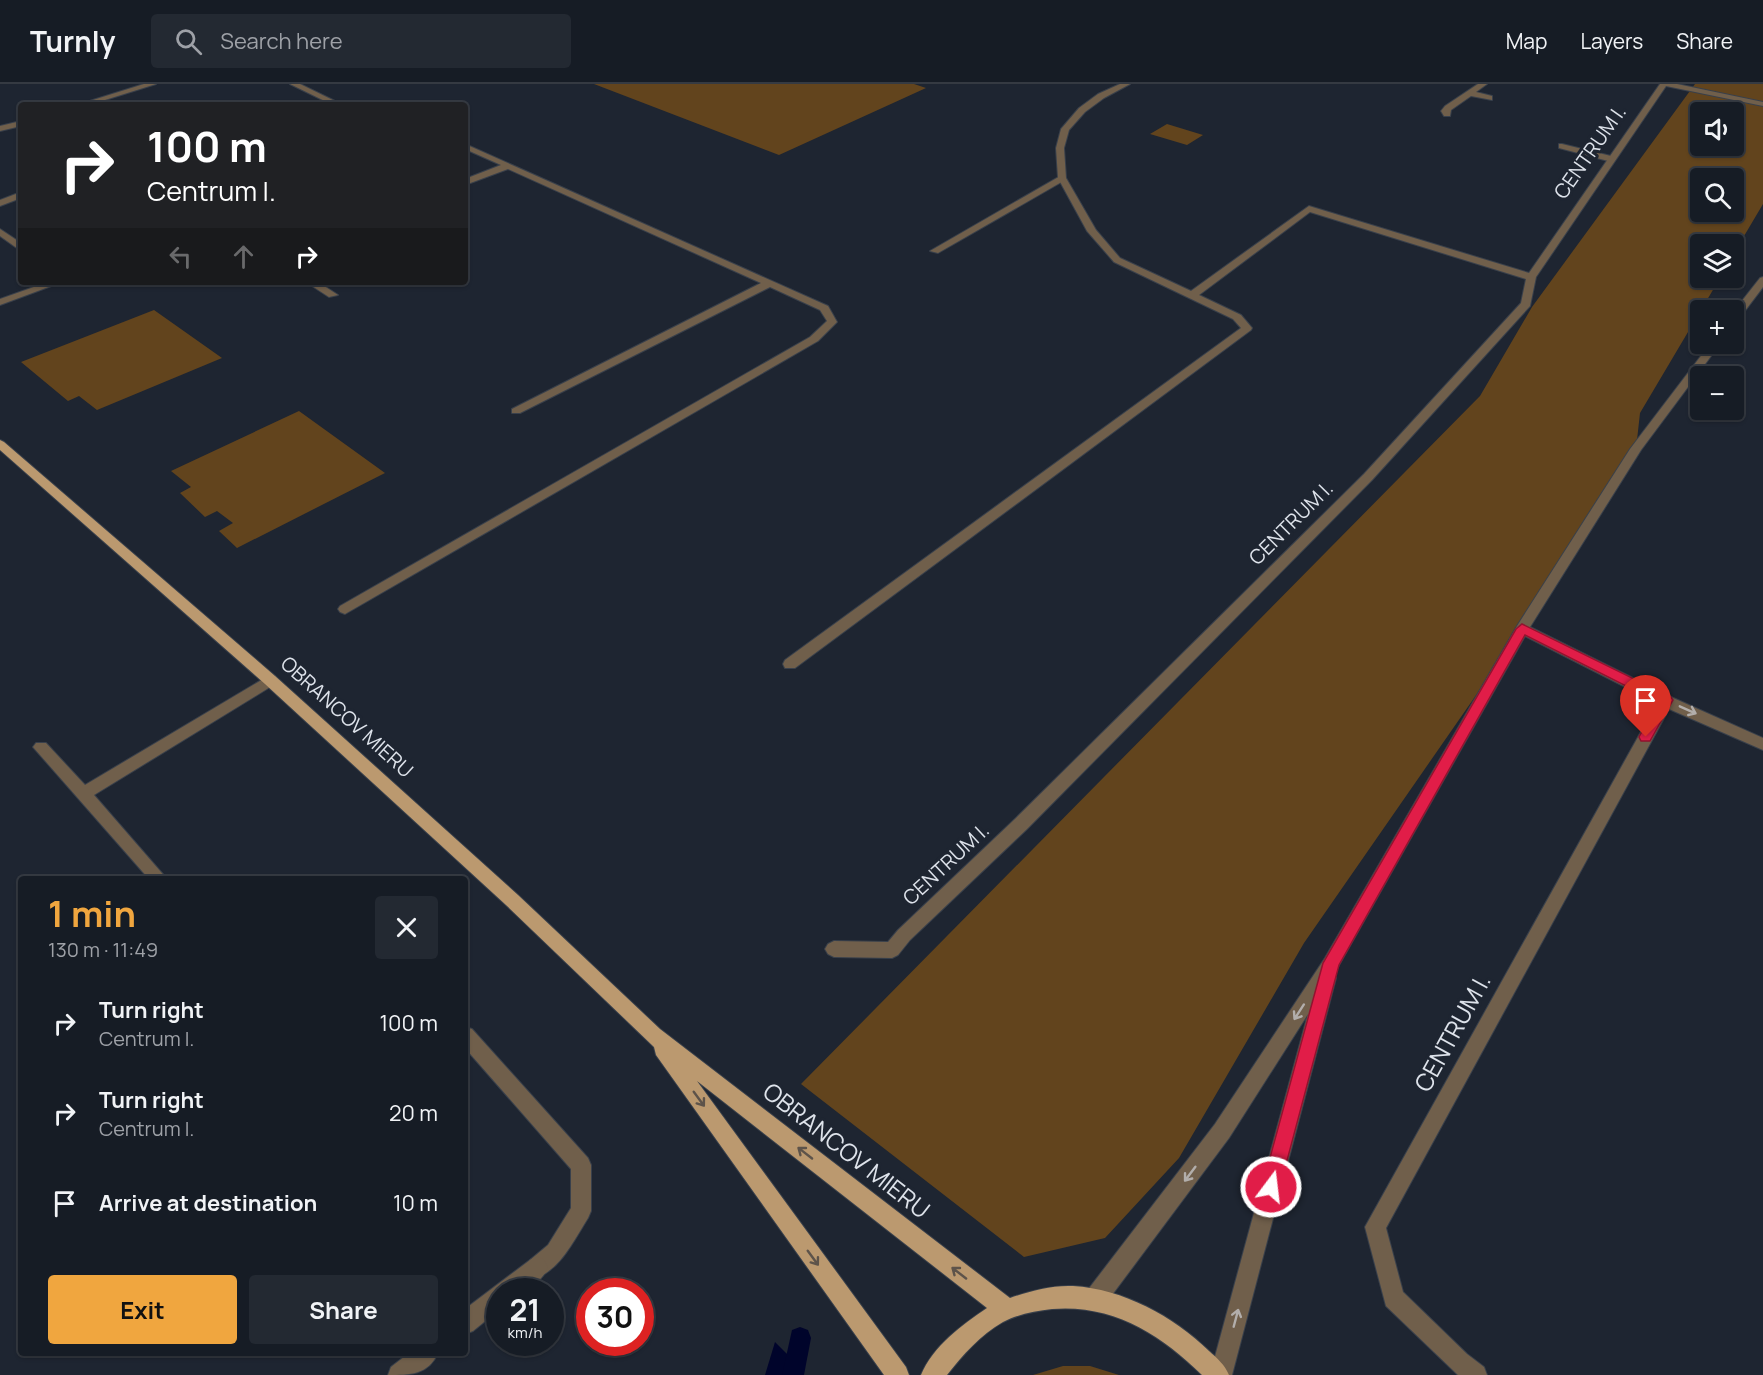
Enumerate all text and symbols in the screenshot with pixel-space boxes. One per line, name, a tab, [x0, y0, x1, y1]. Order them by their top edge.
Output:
search box	[151, 14, 571, 68]
text: Turnly	[30, 22, 115, 60]
icon: search	[172, 25, 205, 58]
text: Search here	[220, 26, 343, 56]
text: Map	[1506, 27, 1547, 55]
text: Layers	[1580, 27, 1643, 55]
text: Share	[1676, 27, 1733, 55]
street label: CENTRUM I.	[1547, 100, 1632, 204]
map controls	[1690, 102, 1744, 420]
button: sound	[1690, 102, 1744, 156]
text: 100 m	[147, 117, 267, 175]
icon: right	[48, 126, 126, 204]
button: search	[1690, 168, 1744, 222]
text: Centrum I.	[147, 172, 276, 209]
button: layers	[1690, 234, 1744, 288]
icon: left	[164, 240, 197, 273]
icon: ahead	[227, 240, 260, 273]
icon: right	[290, 240, 323, 273]
button: +	[1690, 300, 1744, 354]
button: −	[1690, 366, 1744, 420]
street label: CENTRUM I.	[1243, 475, 1339, 571]
street label: OBRANCOV MIERU	[275, 650, 419, 783]
pin	[1620, 675, 1671, 737]
icon: arrive	[1629, 684, 1662, 717]
one-way arrow	[1678, 705, 1696, 716]
street label: CENTRUM I.	[897, 817, 995, 911]
text: 1 min	[48, 889, 136, 938]
button: close	[375, 896, 438, 959]
text: 130 m · 11:49	[48, 936, 158, 963]
street label: CENTRUM I.	[1406, 967, 1498, 1097]
text: Turn right	[99, 995, 204, 1025]
one-way arrow	[1293, 1003, 1305, 1020]
icon: right	[48, 1007, 81, 1040]
text: 100 m	[380, 1008, 438, 1038]
text: Centrum I.	[99, 1025, 194, 1052]
street label: OBRANCOV MIERU	[757, 1074, 937, 1225]
text: Turn right	[99, 1085, 204, 1115]
one-way arrow	[693, 1091, 705, 1107]
icon: right	[48, 1097, 81, 1130]
text: 20 m	[389, 1098, 438, 1128]
text: Centrum I.	[99, 1115, 194, 1142]
one-way arrow	[798, 1147, 814, 1160]
position arrow	[1239, 1155, 1303, 1219]
one-way arrow	[1184, 1165, 1196, 1181]
icon: arrive	[48, 1187, 81, 1220]
text: Arrive at destination	[99, 1188, 317, 1218]
text: 10 m	[393, 1188, 438, 1218]
one-way arrow	[807, 1249, 819, 1265]
one-way arrow	[952, 1266, 968, 1279]
button: Exit	[48, 1275, 237, 1344]
button: Share	[249, 1275, 438, 1344]
speed limit sign: 30	[576, 1278, 654, 1356]
text: 21	[509, 1289, 541, 1330]
one-way arrow	[1231, 1309, 1243, 1328]
text: km/h	[508, 1322, 542, 1343]

